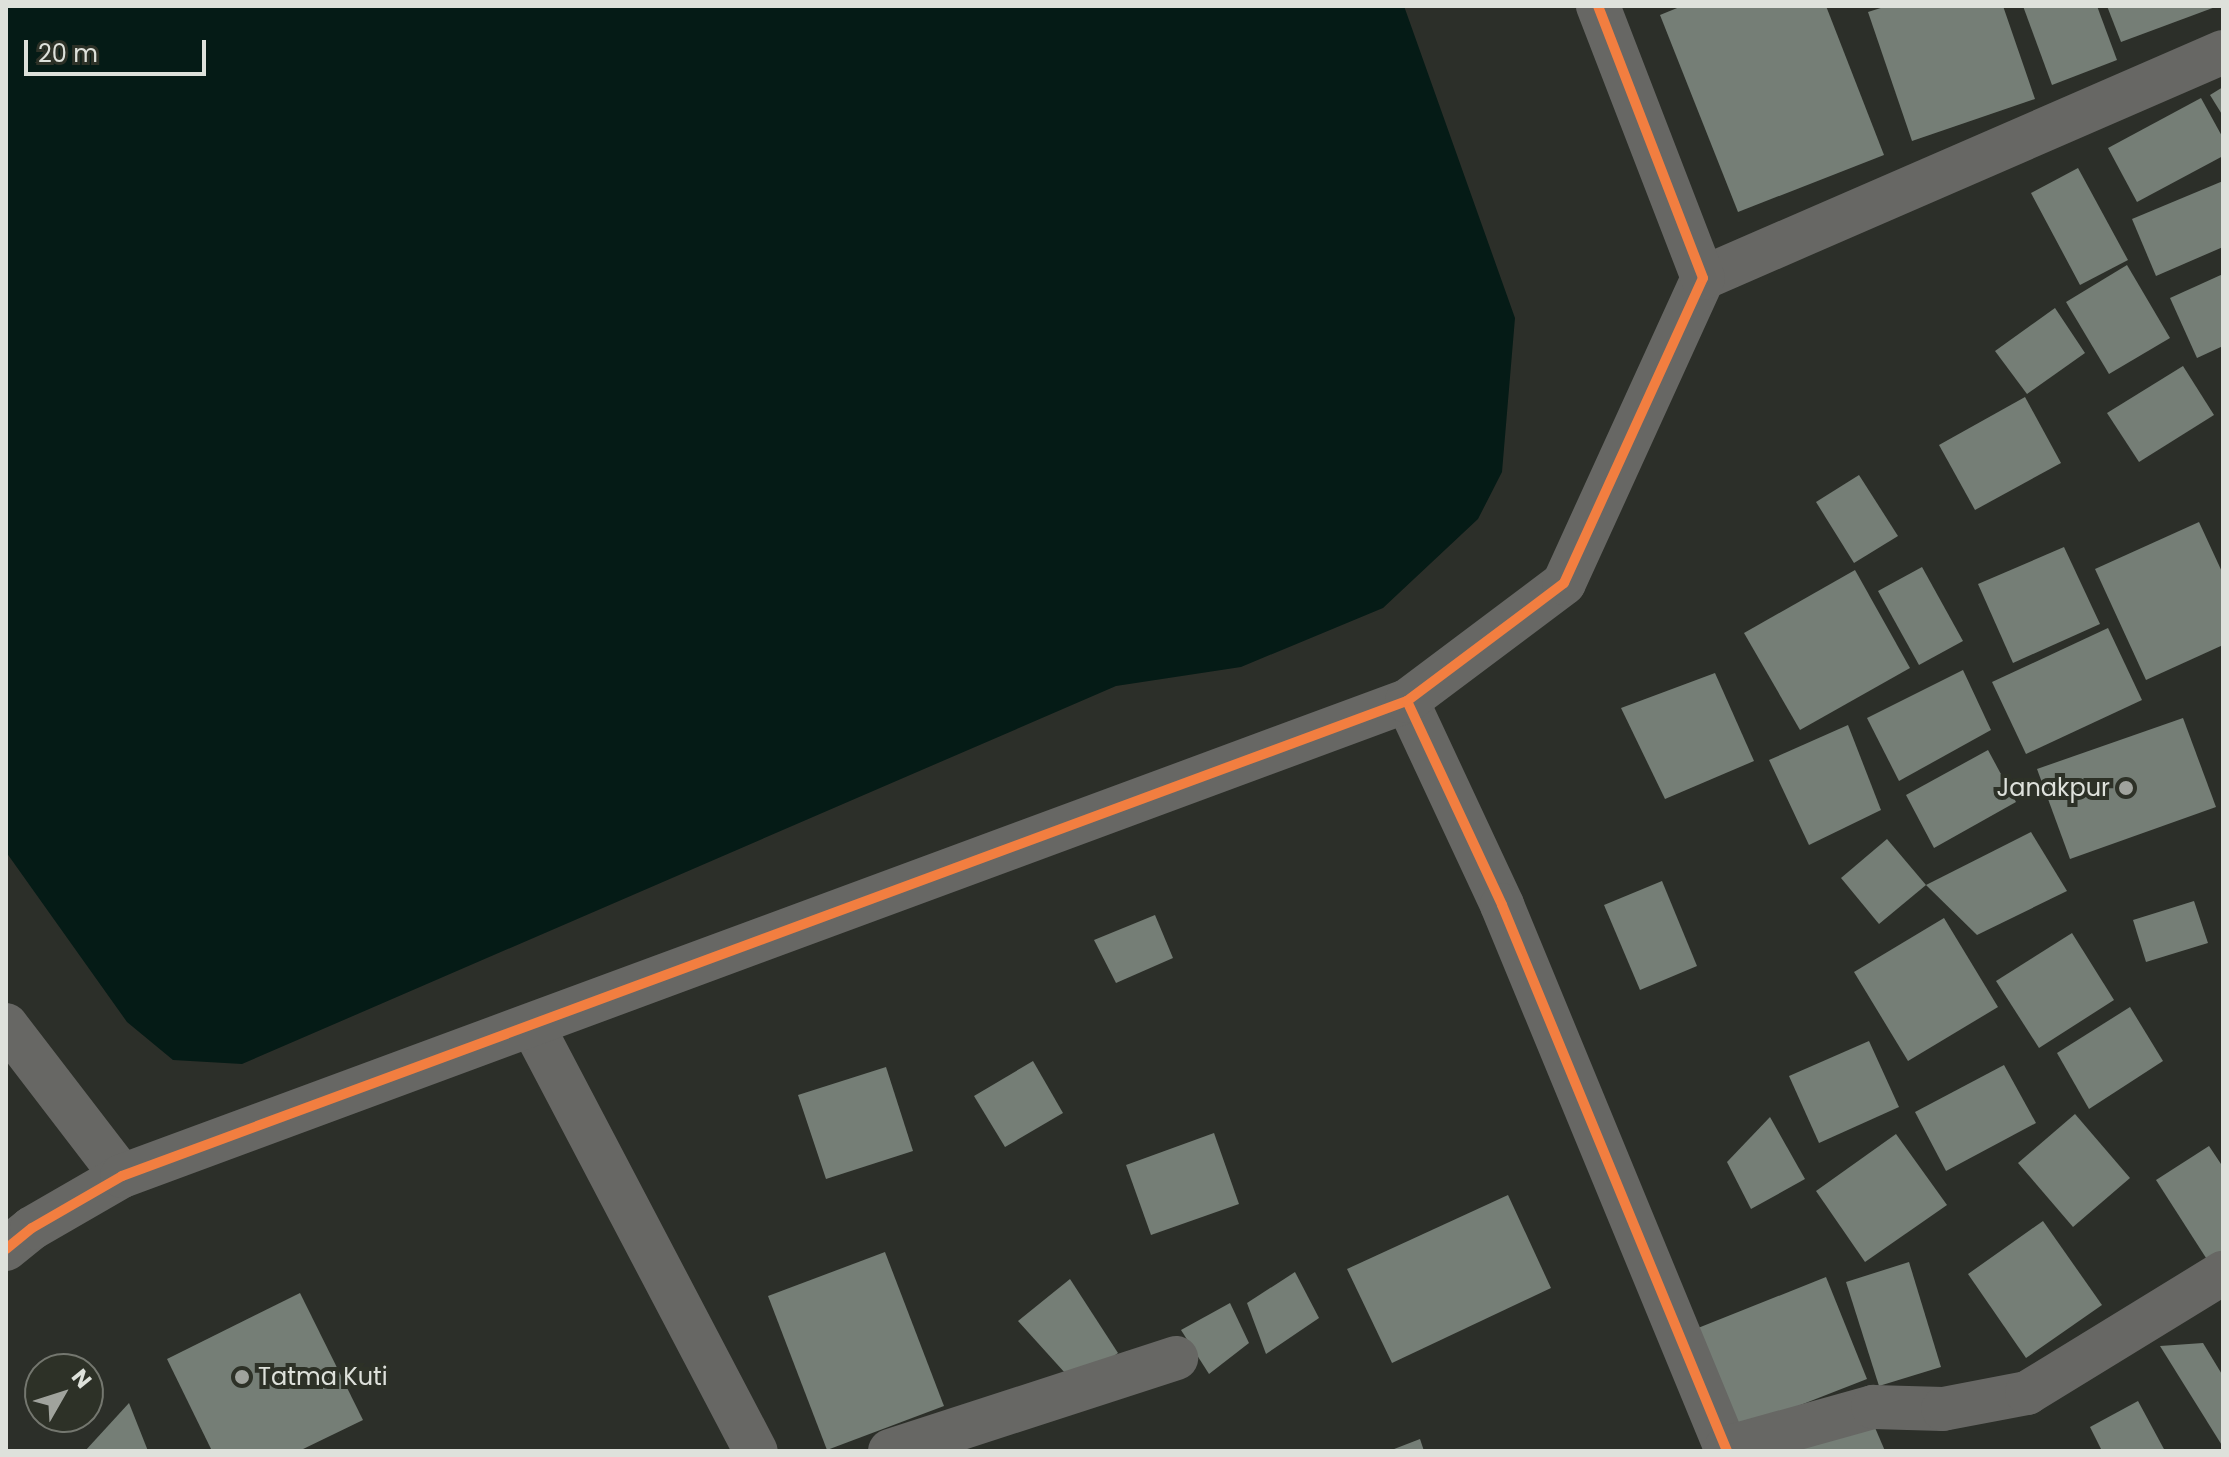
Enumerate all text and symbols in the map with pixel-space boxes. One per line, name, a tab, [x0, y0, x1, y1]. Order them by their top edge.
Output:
scale bar	[28, 24, 210, 74]
text: 20 m	[38, 37, 98, 70]
place label: Janakpur	[1997, 774, 2110, 802]
marker: Janakpur	[2117, 779, 2135, 797]
north arrow	[24, 1353, 104, 1433]
text: N	[64, 1363, 99, 1395]
place label: Tatma Kuti	[258, 1363, 388, 1391]
marker: Tatma Kuti	[233, 1368, 251, 1386]

